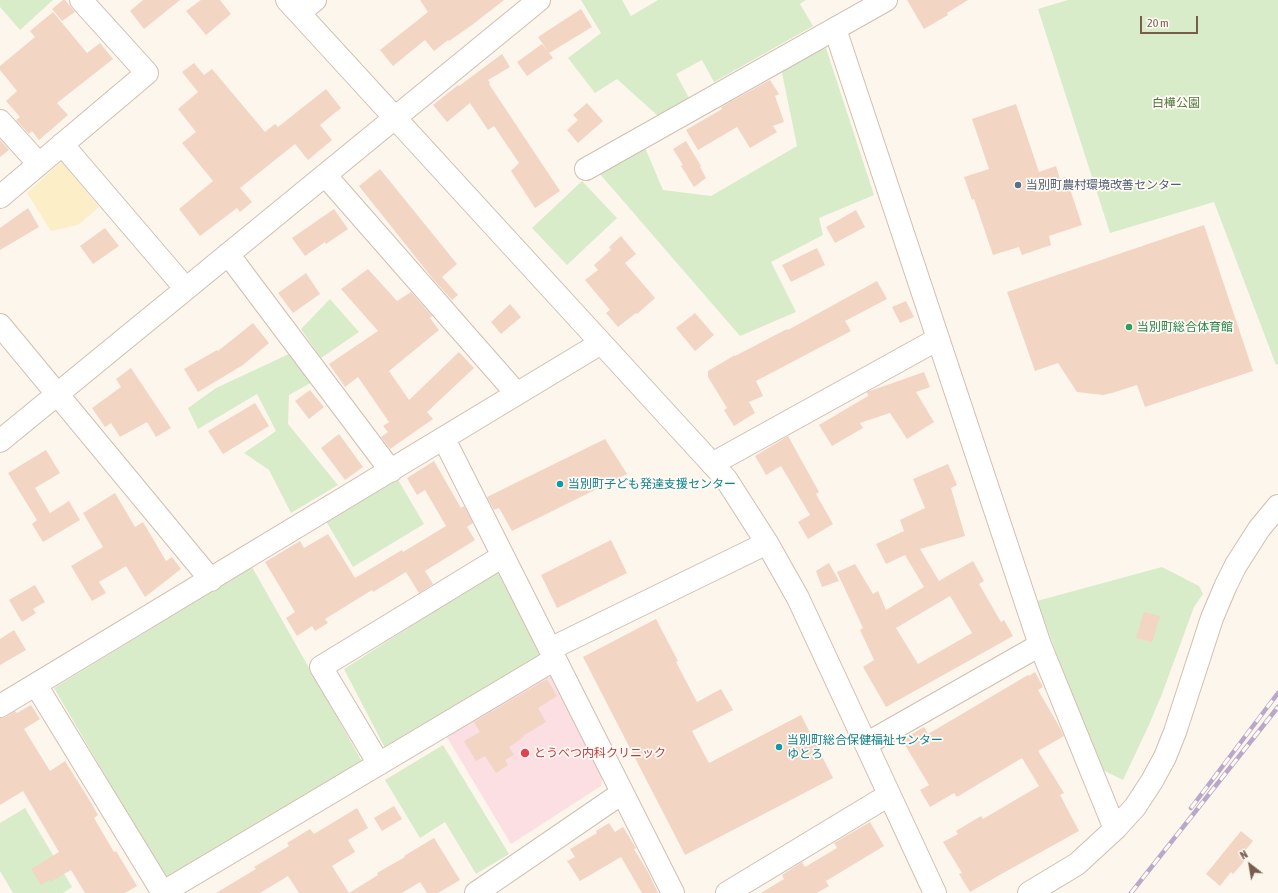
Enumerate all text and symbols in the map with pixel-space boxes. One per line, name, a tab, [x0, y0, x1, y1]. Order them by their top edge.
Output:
scale bar	[1142, 8, 1200, 34]
text: 20 m	[1147, 16, 1169, 30]
park label: 白樺公園	[1152, 96, 1200, 110]
place label: 当別町農村環境改善センター	[1026, 178, 1182, 192]
marker: 当別町農村環境改善センター	[1013, 180, 1023, 190]
place label: 当別町総合体育館	[1137, 320, 1233, 334]
marker: 当別町総合体育館	[1124, 322, 1134, 332]
place label: 当別町子ども発達支援センター	[568, 477, 736, 491]
marker: 当別町子ども発達支援センター	[555, 479, 565, 489]
place label: 当別町総合保健福祉センター ゆとろ	[787, 733, 943, 761]
marker: 当別町総合保健福祉センター ゆとろ	[774, 742, 784, 752]
place label: とうべつ内科クリニック	[534, 746, 666, 760]
marker: とうべつ内科クリニック	[519, 747, 531, 759]
north arrow	[1230, 845, 1270, 885]
text: N	[1238, 848, 1250, 862]

